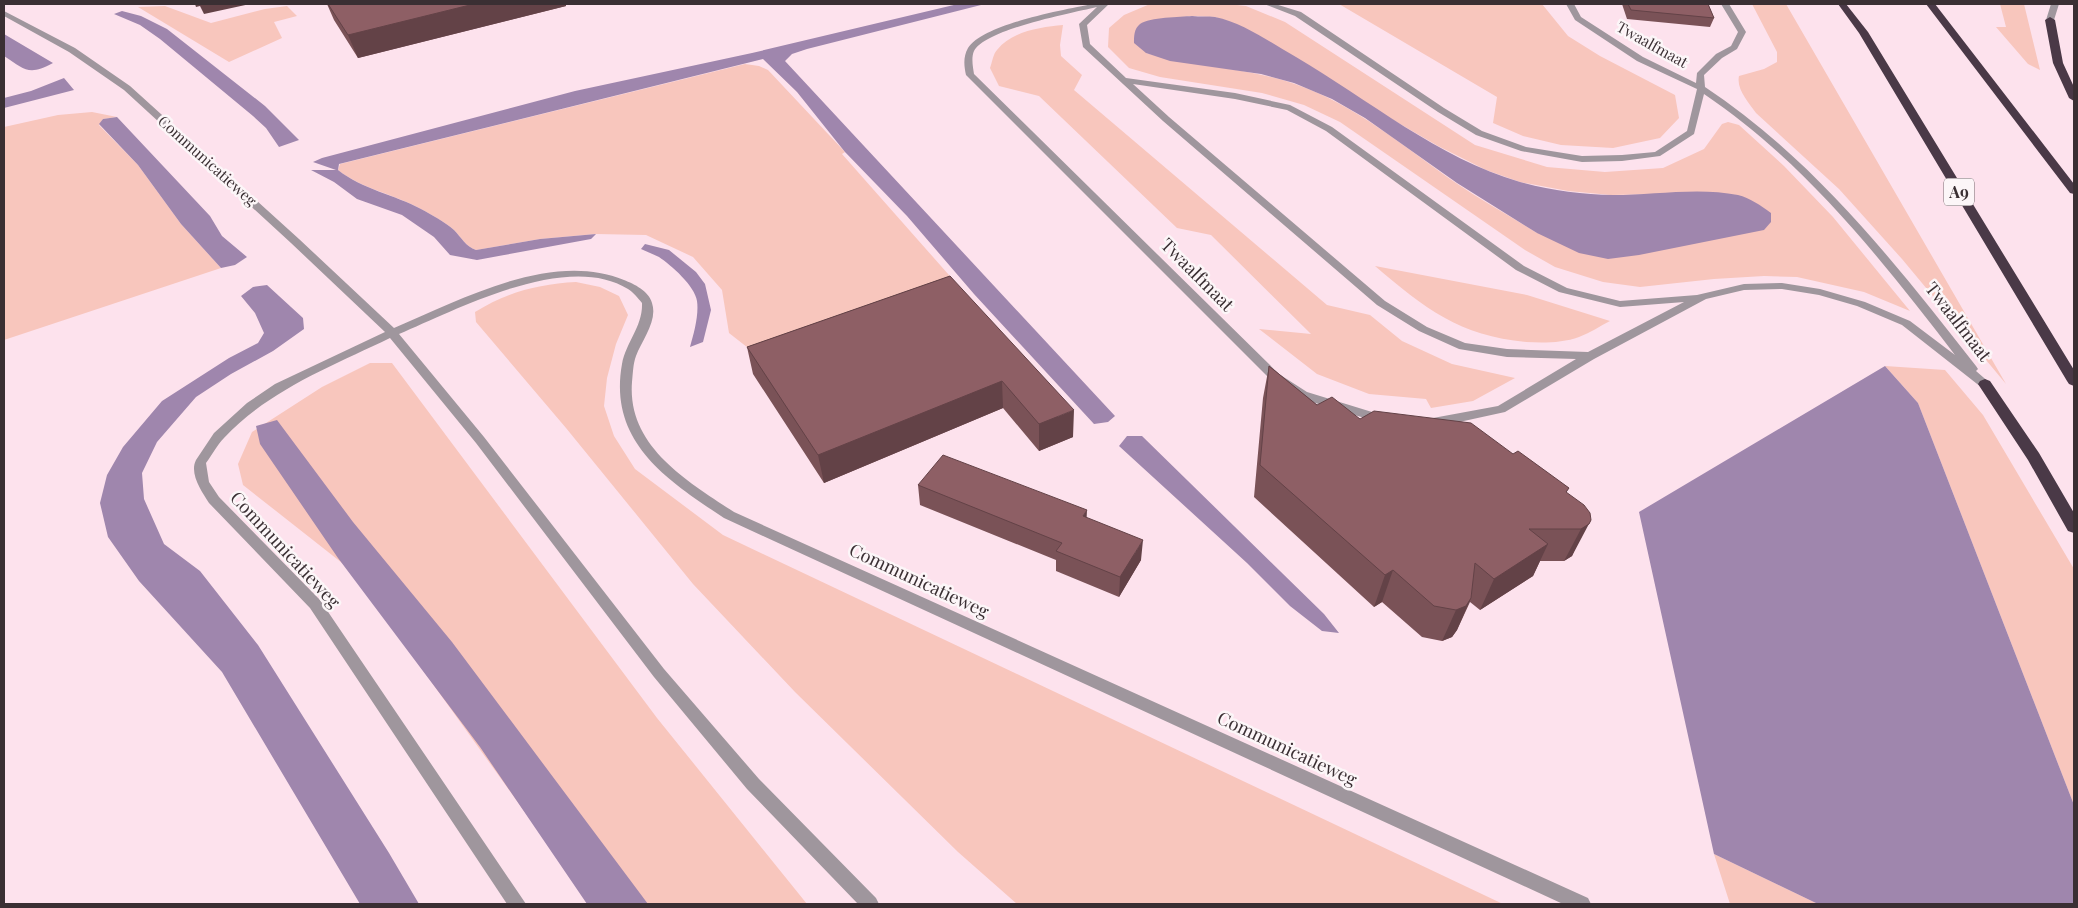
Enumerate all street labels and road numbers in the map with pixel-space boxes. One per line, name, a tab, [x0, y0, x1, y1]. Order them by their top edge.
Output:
street label: Twaalfmaat	[1613, 16, 1692, 72]
street label: Communicatieweg	[154, 111, 261, 210]
road number: A9	[1944, 178, 1974, 206]
street label: Twaalfmaat	[1156, 232, 1240, 317]
street label: Twaalfmaat	[1920, 277, 1998, 366]
street label: Communicatieweg	[225, 486, 346, 613]
street label: Communicatieweg	[846, 537, 994, 623]
street label: Communicatieweg	[1214, 705, 1362, 791]

